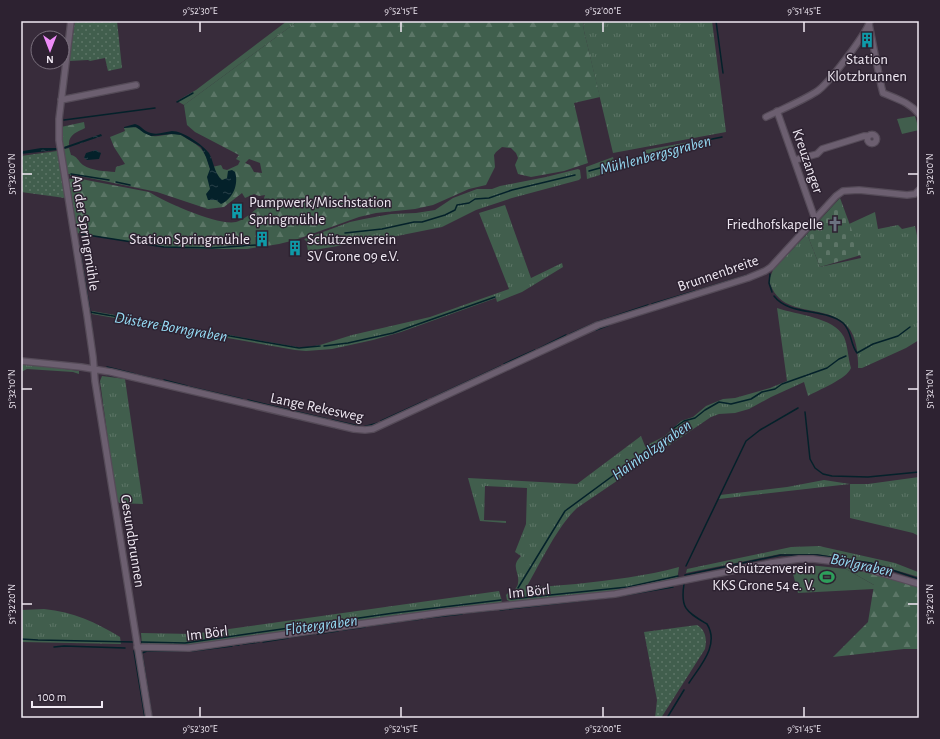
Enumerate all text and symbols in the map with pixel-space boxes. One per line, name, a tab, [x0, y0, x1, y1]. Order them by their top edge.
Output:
text: 9°52'30"E	[182, 6, 218, 16]
text: 9°52'15"E	[384, 6, 418, 16]
text: 9°52'00"E	[585, 6, 621, 16]
text: 9°51'45"E	[787, 6, 821, 16]
north arrow	[30, 30, 70, 70]
building icon: Station Klotzbrunnen	[858, 31, 876, 49]
place label: Station Klotzbrunnen	[827, 52, 907, 84]
text: N	[46, 54, 54, 65]
street label: Kreuzanger	[789, 127, 826, 196]
water label: Mühlenbergsgraben	[598, 132, 713, 178]
text: 51°32'00"N	[7, 153, 17, 195]
text: 51°32'00"N	[925, 153, 935, 195]
street label: An der Springmühle	[69, 174, 102, 292]
place label: Pumpwerk/Mischstation Springmühle	[249, 195, 392, 227]
building icon: Pumpwerk/Mischstation Springmühle	[228, 202, 246, 220]
church icon: Friedhofskapelle	[826, 215, 844, 233]
place label: Friedhofskapelle	[727, 217, 823, 232]
building icon: Station Springmühle	[253, 230, 271, 248]
place label: Station Springmühle	[129, 232, 250, 247]
place label: Schützenverein SV Grone 09 e.V.	[307, 232, 399, 264]
building icon: Schützenverein SV Grone 09 e.V.	[286, 239, 304, 257]
street label: Brunnenbreite	[676, 253, 761, 294]
water label: Düstere Borngraben	[113, 309, 229, 345]
text: 51°32'10"N	[7, 369, 17, 409]
text: 51°32'10"N	[925, 369, 935, 409]
street label: Lange Rekesweg	[269, 390, 366, 425]
water label: Hainholzgraben	[609, 417, 694, 483]
street label: Gesundbrunnen	[118, 493, 147, 589]
water label: Börlgraben	[829, 551, 895, 579]
place label: Schützenverein KKS Grone 54 e. V.	[712, 561, 815, 593]
sports icon: Schützenverein KKS Grone 54 e. V.	[818, 568, 836, 586]
street label: Im Börl	[507, 582, 551, 601]
text: 51°32'20"N	[7, 584, 17, 624]
text: 51°32'20"N	[925, 584, 935, 624]
water label: Flötergraben	[284, 612, 359, 638]
street label: Im Börl	[185, 623, 229, 644]
scale bar	[32, 683, 102, 709]
text: 100 m	[38, 691, 66, 703]
text: 9°52'30"E	[182, 724, 218, 734]
text: 9°52'15"E	[384, 724, 418, 734]
text: 9°52'00"E	[585, 724, 621, 734]
text: 9°51'45"E	[787, 724, 821, 734]

